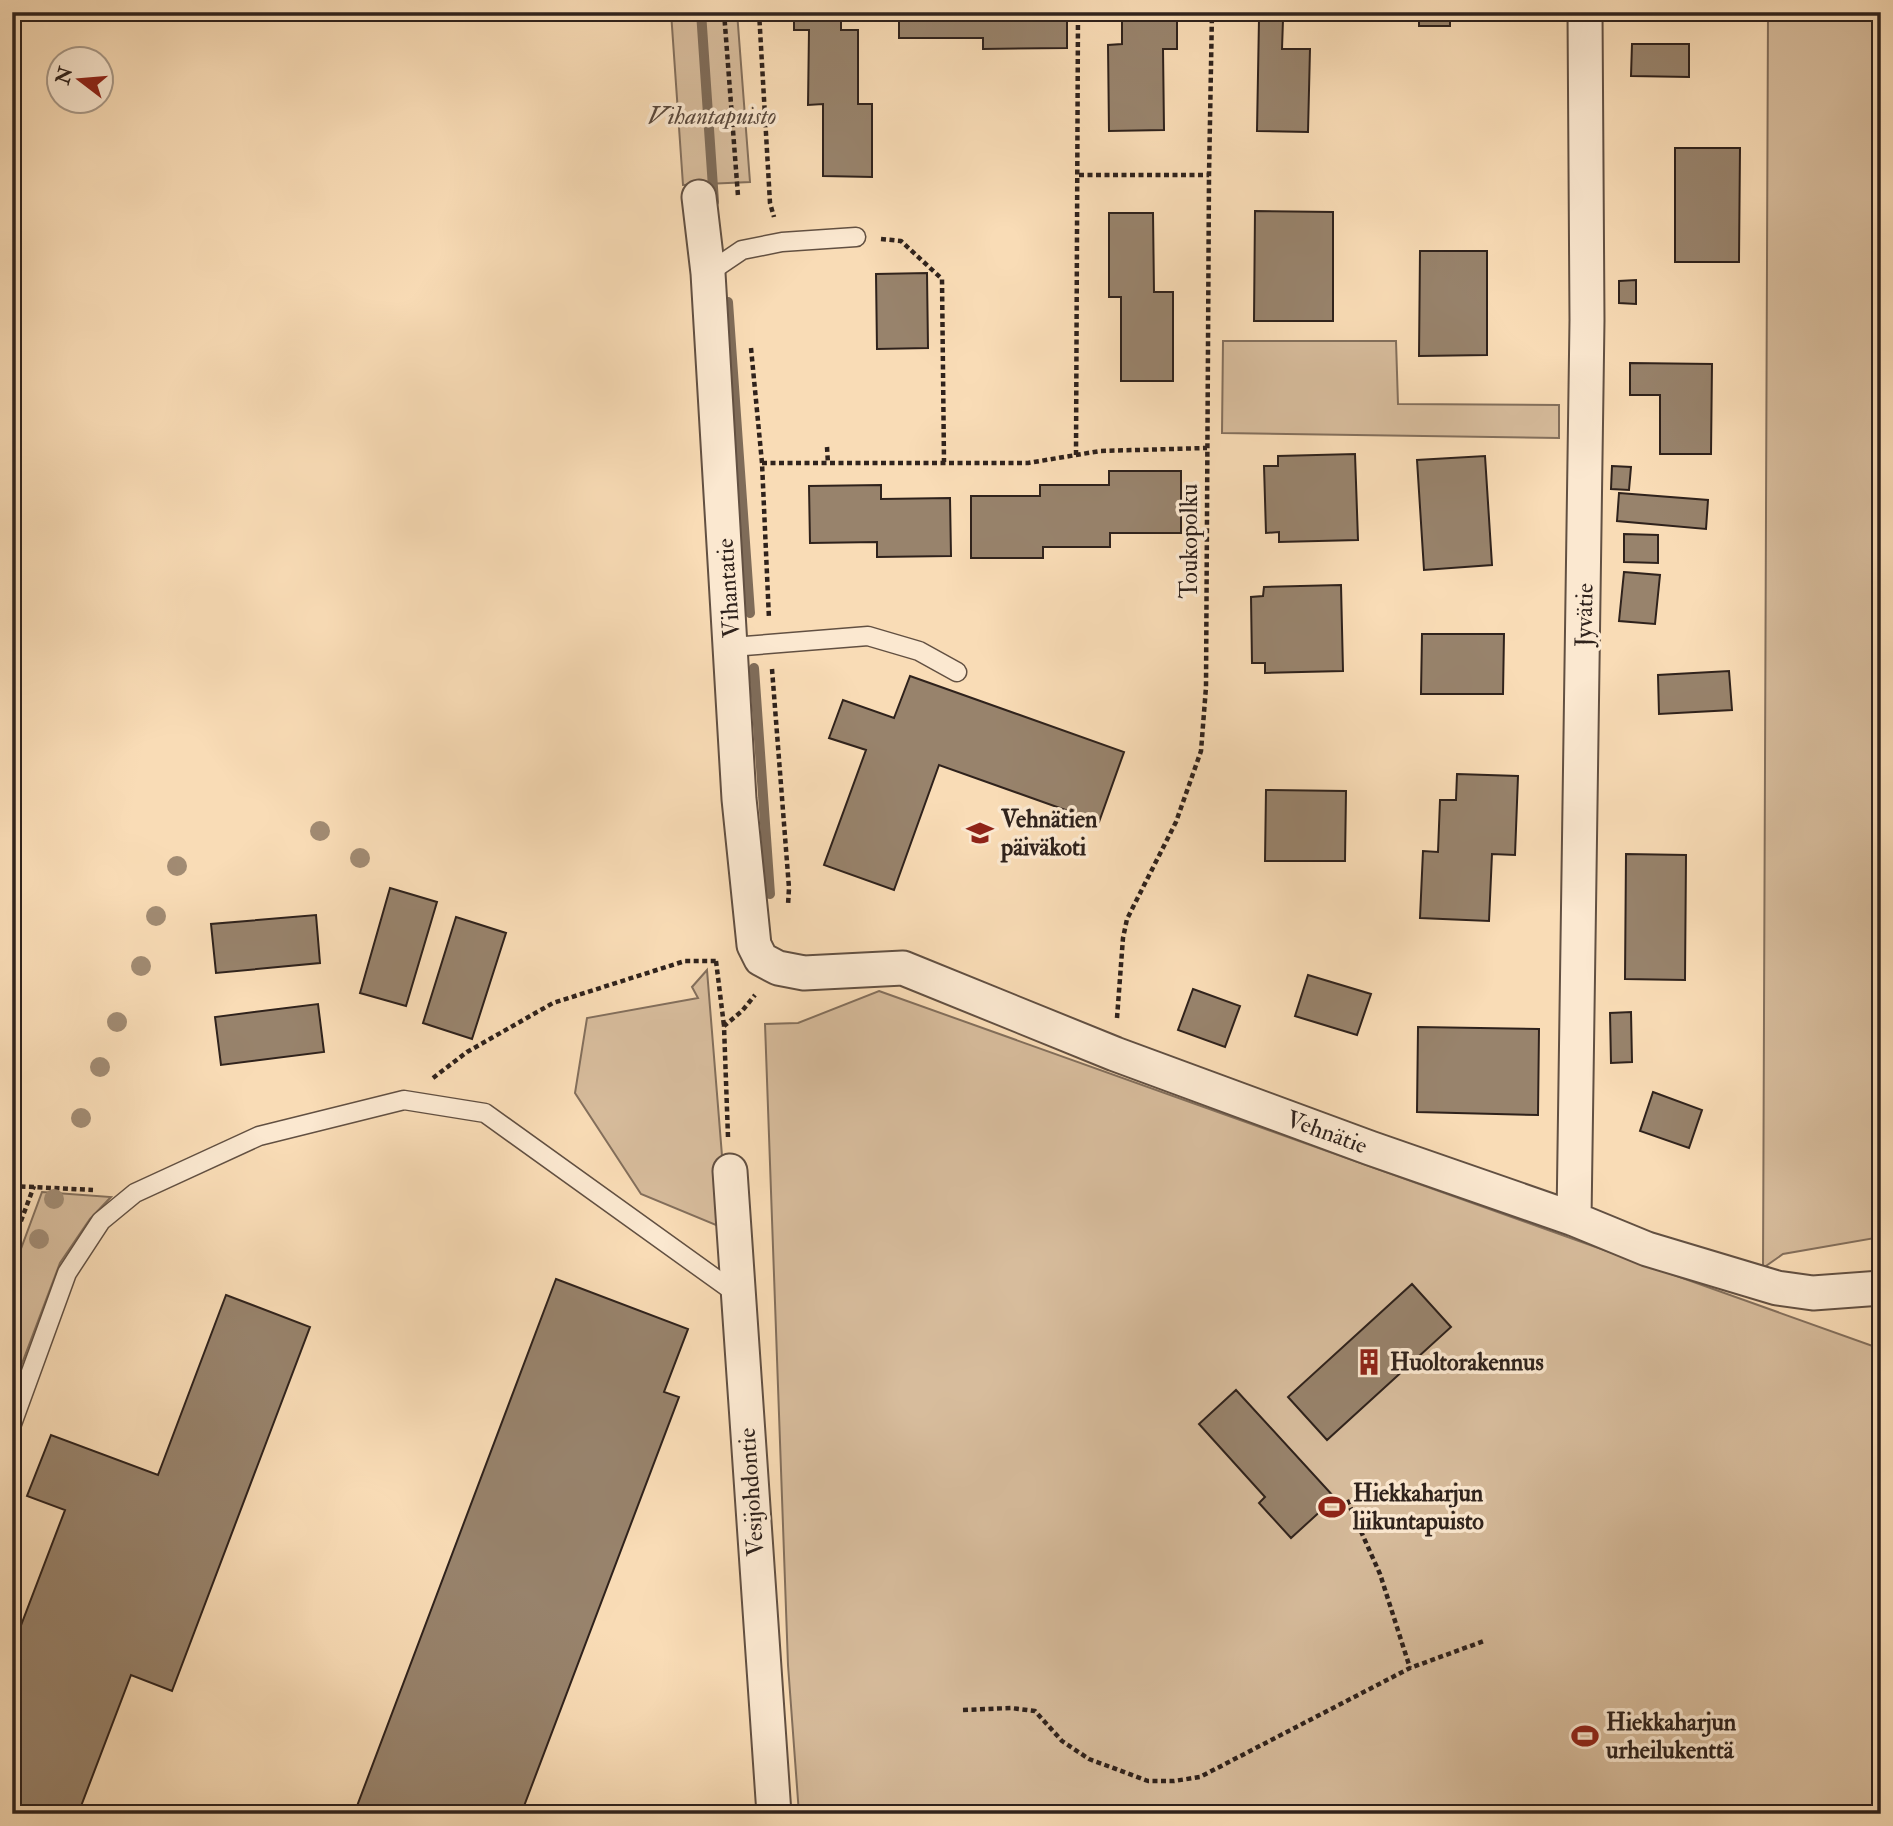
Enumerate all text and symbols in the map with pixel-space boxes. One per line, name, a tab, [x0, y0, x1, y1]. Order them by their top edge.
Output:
north arrow	[46, 46, 116, 116]
text: N	[50, 63, 79, 88]
park label: Vihantapuisto	[648, 101, 776, 132]
street label: Toukopolku	[1174, 484, 1205, 598]
street label: Vihantatie	[710, 537, 747, 639]
street label: Jyvätie	[1568, 583, 1601, 648]
place label: Vehnätien päiväkoti	[1000, 804, 1098, 863]
school or university icon: Vehnätien päiväkoti	[965, 818, 995, 848]
street label: Vehnätie	[1282, 1104, 1372, 1161]
building icon: Huoltorakennus	[1354, 1347, 1384, 1377]
place label: Huoltorakennus	[1390, 1347, 1544, 1378]
street label: Vesijohdontie	[732, 1427, 771, 1557]
place label: Hiekkaharjun liikuntapuisto	[1352, 1478, 1484, 1537]
sports icon: Hiekkaharjun liikuntapuisto	[1317, 1492, 1347, 1522]
place label: Hiekkaharjun urheilukenttä	[1605, 1707, 1737, 1766]
sports icon: Hiekkaharjun urheilukenttä	[1570, 1721, 1600, 1751]

